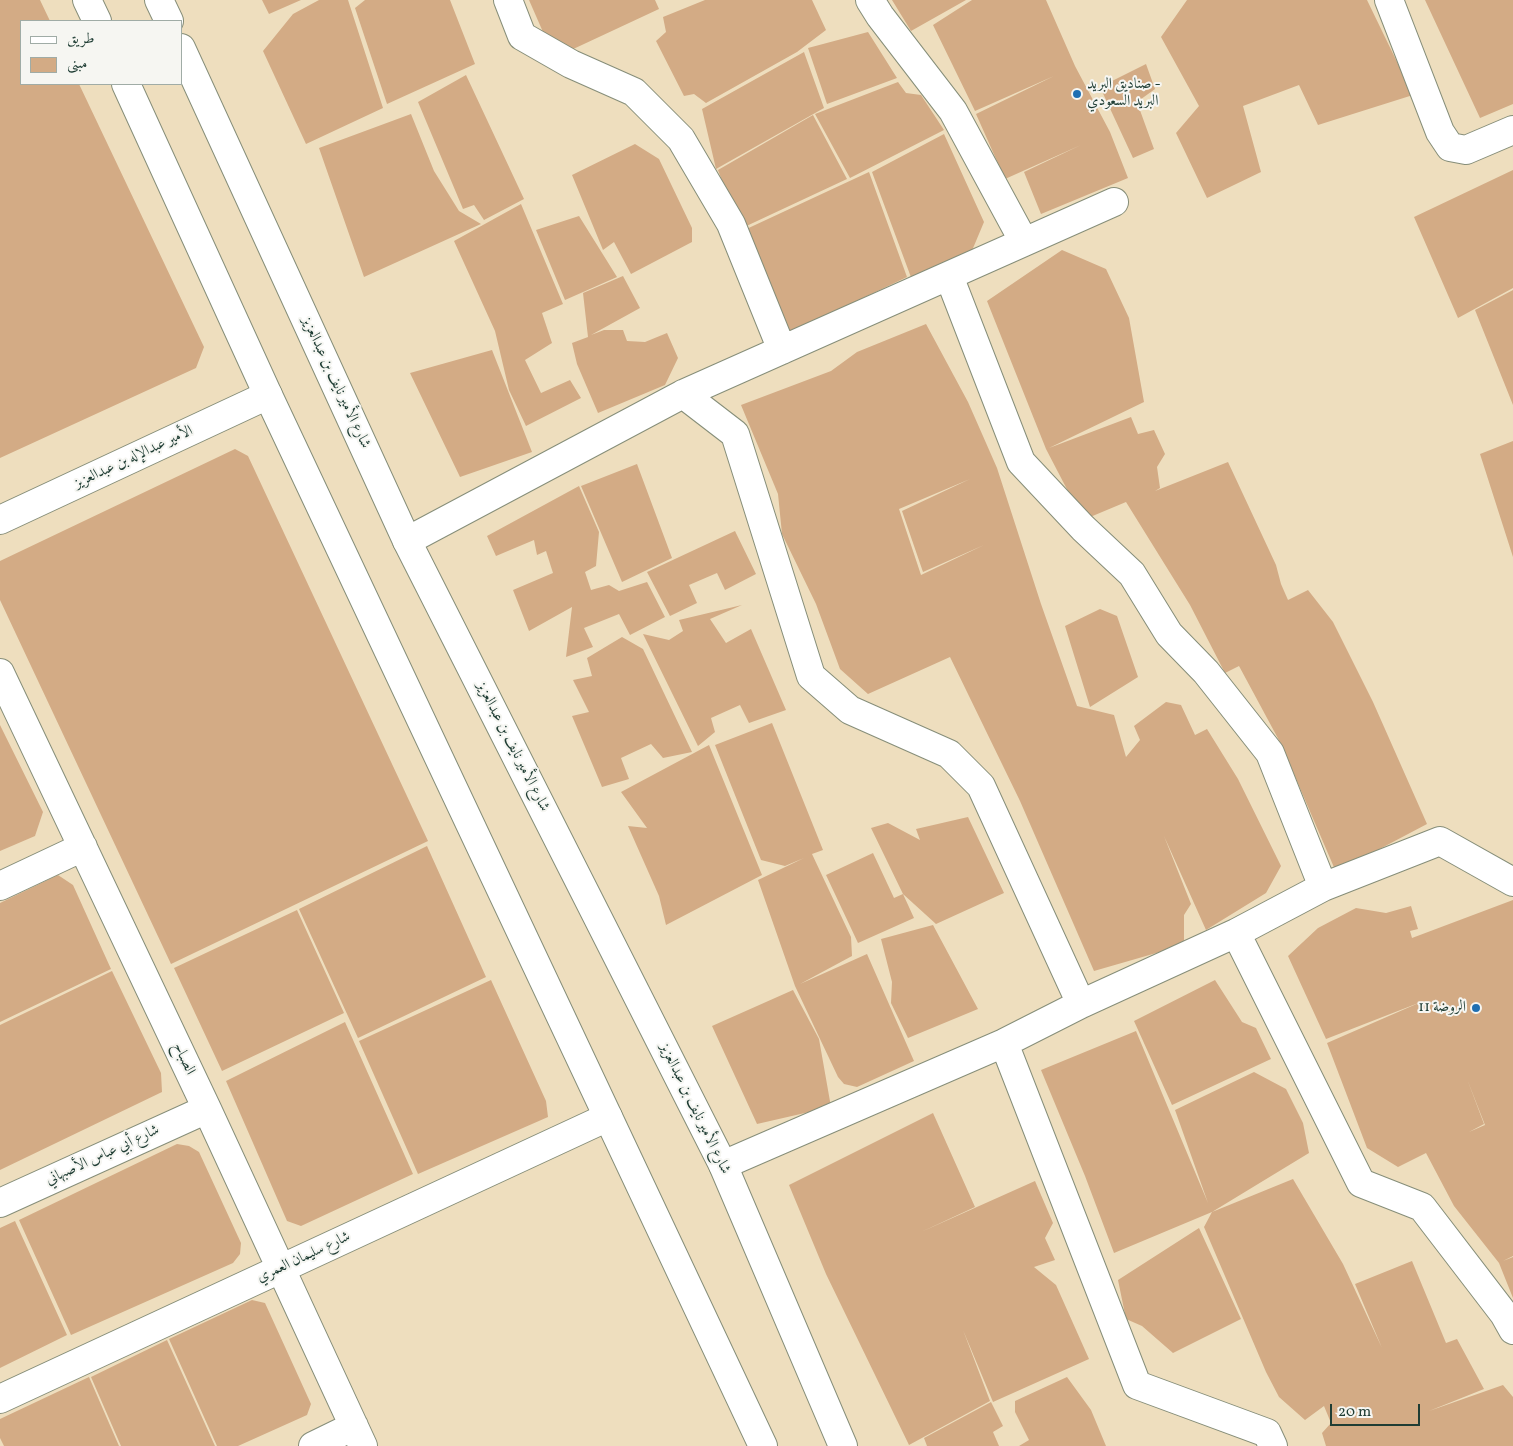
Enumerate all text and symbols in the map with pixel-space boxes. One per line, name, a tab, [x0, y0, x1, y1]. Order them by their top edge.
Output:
legend	[20, 20, 182, 85]
text: طريق	[67, 29, 94, 50]
text: مبنى	[67, 54, 87, 75]
place label: صناديق البريد - البريد السعودي	[1087, 76, 1161, 111]
marker: صناديق البريد - البريد السعودي	[1071, 88, 1083, 100]
street label: شارع الأمير نايف بن عبدالعزيز	[297, 314, 373, 452]
street label: الأمير عبدالإله بن عبدالعزيز	[72, 423, 196, 493]
street label: شارع الأمير نايف بن عبدالعزيز	[471, 679, 553, 815]
place label: الروضة 11	[1418, 999, 1466, 1017]
marker: الروضة 11	[1470, 1002, 1482, 1014]
street label: الصباح	[168, 1040, 198, 1078]
street label: شارع الأمير نايف بن عبدالعزيز	[655, 1041, 733, 1177]
street label: شارع أبي عباس الأصبهاني	[43, 1122, 163, 1190]
street label: شارع سليمان العمري	[254, 1228, 354, 1288]
scale bar	[1333, 1394, 1423, 1426]
text: 20 m	[1338, 1402, 1371, 1423]

